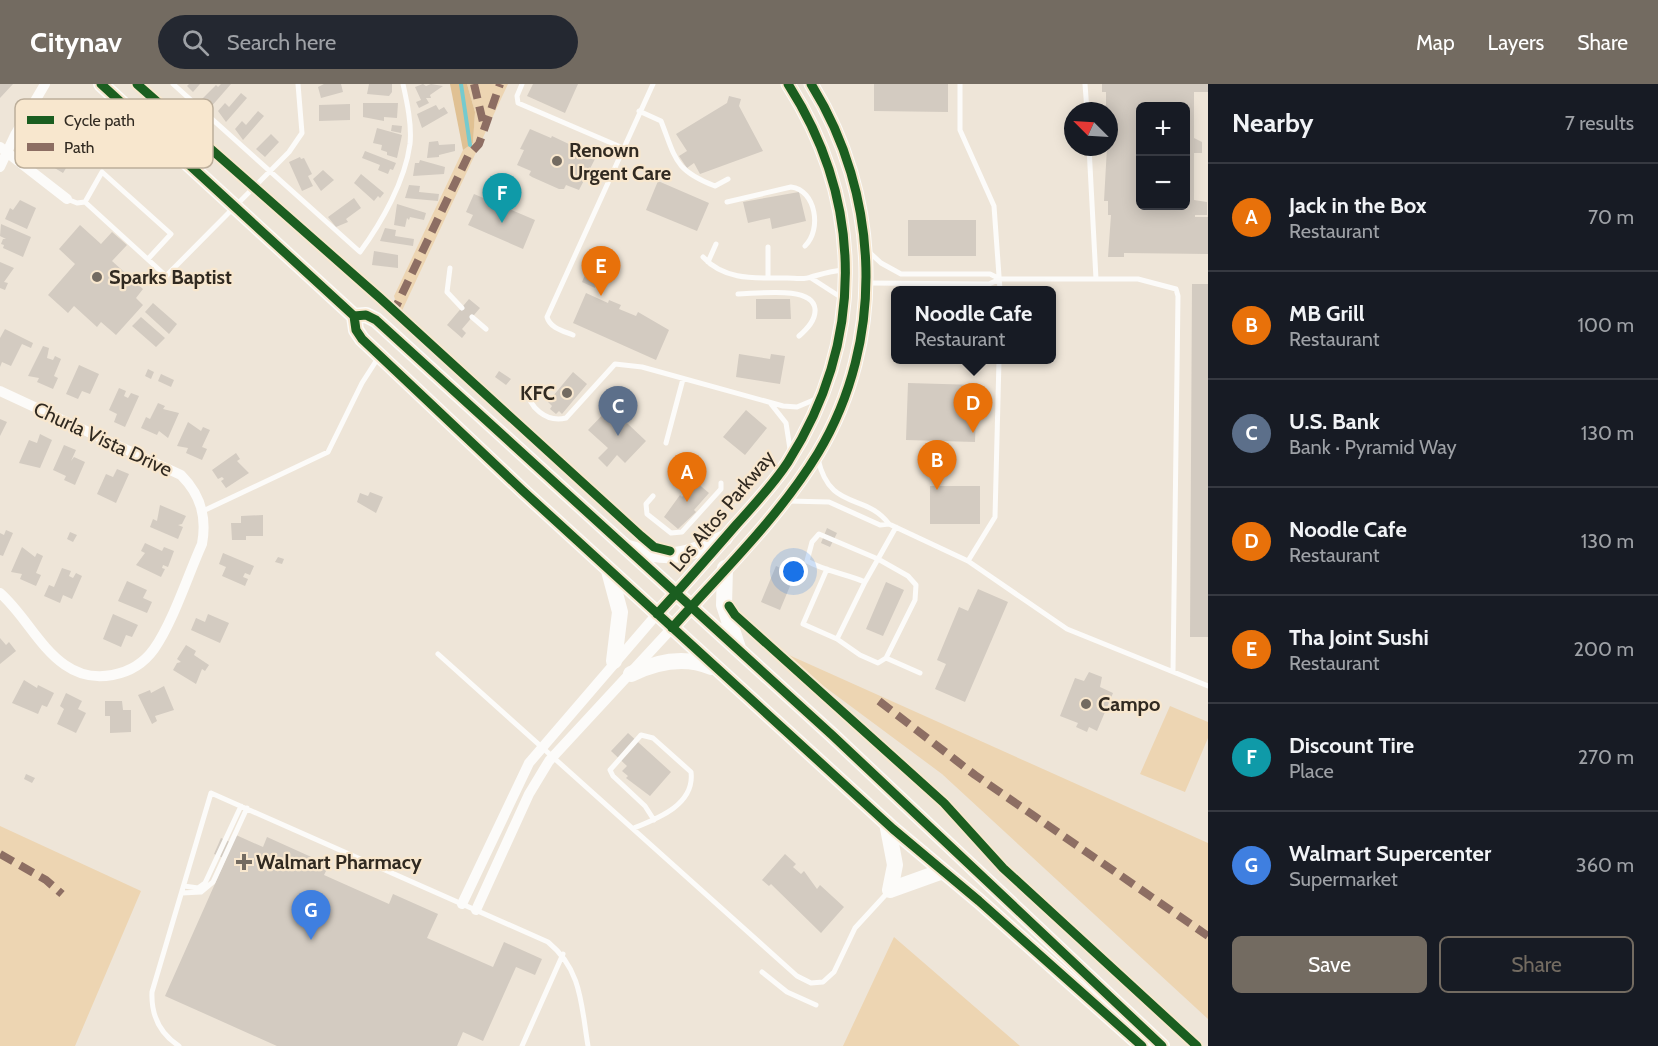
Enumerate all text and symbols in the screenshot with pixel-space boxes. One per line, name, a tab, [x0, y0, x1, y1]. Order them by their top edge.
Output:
search box	[158, 15, 578, 69]
text: Citynav	[30, 25, 122, 59]
icon: search	[179, 26, 212, 59]
text: Search here	[227, 29, 336, 56]
text: Map	[1416, 30, 1455, 55]
text: Layers	[1488, 30, 1544, 55]
text: Share	[1577, 30, 1628, 55]
legend	[15, 99, 213, 168]
north arrow	[1064, 102, 1118, 156]
map controls	[1136, 102, 1190, 210]
button: +	[1136, 102, 1190, 156]
text: Nearby	[1232, 107, 1313, 139]
text: Cycle path	[64, 111, 135, 130]
text: 7 results	[1565, 111, 1634, 135]
text: Path	[64, 138, 95, 157]
place label: Renown Urgent Care	[569, 138, 671, 185]
marker: Renown Urgent Care	[550, 154, 564, 168]
button: −	[1136, 156, 1190, 210]
pin: F	[482, 174, 522, 223]
text: Jack in the Box	[1289, 192, 1427, 219]
text: A	[1245, 205, 1258, 229]
text: 70 m	[1588, 205, 1634, 229]
text: Restaurant	[1289, 219, 1380, 243]
pin: E	[582, 246, 620, 296]
place label: Sparks Baptist	[109, 265, 232, 289]
marker: Sparks Baptist	[90, 270, 104, 284]
popup	[891, 286, 1056, 364]
text: Noodle Cafe	[915, 300, 1032, 327]
text: MB Grill	[1289, 300, 1365, 327]
text: B	[1245, 313, 1258, 337]
text: 100 m	[1578, 313, 1634, 337]
text: Restaurant	[915, 327, 1005, 351]
text: Restaurant	[1289, 327, 1380, 351]
place label: KFC	[520, 381, 555, 405]
pin: D	[954, 384, 992, 433]
marker: KFC	[560, 386, 574, 400]
pin: C	[598, 386, 638, 436]
street label: Churla Vista Drive	[30, 396, 176, 482]
text: U.S. Bank	[1289, 408, 1380, 435]
text: C	[1245, 421, 1258, 445]
text: 130 m	[1581, 421, 1634, 445]
text: Bank · Pyramid Way	[1289, 435, 1457, 459]
pin: B	[918, 440, 956, 490]
street label: Los Altos Parkway	[664, 446, 780, 576]
pin: A	[668, 452, 706, 502]
text: Noodle Cafe	[1289, 516, 1407, 543]
text: D	[1244, 529, 1259, 553]
text: 130 m	[1581, 529, 1634, 553]
text: Restaurant	[1289, 543, 1380, 567]
your location	[779, 557, 808, 586]
text: Tha Joint Sushi	[1289, 624, 1429, 651]
text: E	[1246, 637, 1257, 661]
text: 200 m	[1574, 637, 1634, 661]
text: Restaurant	[1289, 651, 1380, 675]
place label: Campo	[1098, 692, 1160, 716]
marker: Campo	[1079, 697, 1093, 711]
text: Discount Tire	[1289, 732, 1414, 759]
text: F	[1246, 745, 1257, 769]
text: 270 m	[1578, 745, 1634, 769]
text: Place	[1289, 759, 1334, 783]
text: Walmart Supercenter	[1289, 840, 1491, 867]
place label: Walmart Pharmacy	[256, 850, 422, 874]
text: G	[1245, 853, 1258, 877]
text: 360 m	[1576, 853, 1634, 877]
marker: Walmart Pharmacy	[237, 855, 251, 869]
text: Supermarket	[1289, 867, 1398, 891]
pin: G	[292, 890, 330, 940]
button: Save	[1232, 936, 1427, 993]
button: Share	[1439, 936, 1634, 993]

